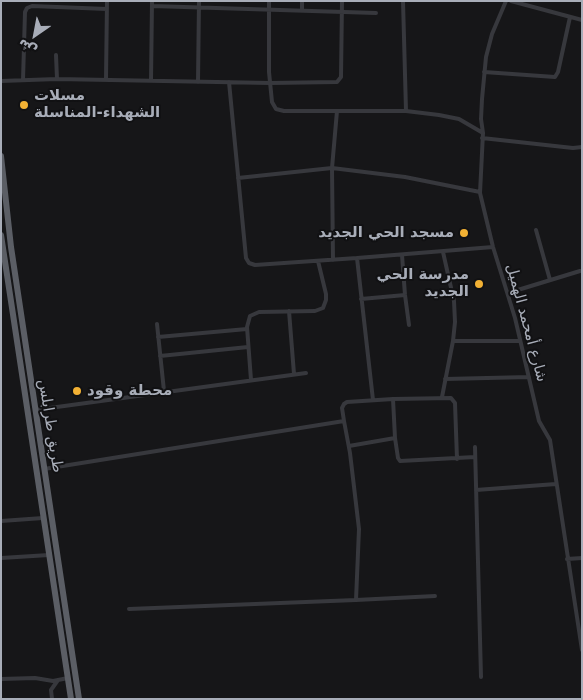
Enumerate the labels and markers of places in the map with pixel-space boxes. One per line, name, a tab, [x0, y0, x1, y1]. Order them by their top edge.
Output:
place label: مسلات الشهداء-المناسلة	[34, 87, 160, 122]
marker: مسلات الشهداء-المناسلة	[18, 99, 30, 111]
place label: مسجد الحي الجديد	[318, 224, 454, 242]
marker: مسجد الحي الجديد	[458, 227, 470, 239]
place label: مدرسة الحي الجديد	[377, 266, 469, 301]
marker: مدرسة الحي الجديد	[473, 278, 485, 290]
place label: محطة وقود	[87, 382, 172, 400]
marker: محطة وقود	[71, 385, 83, 397]

